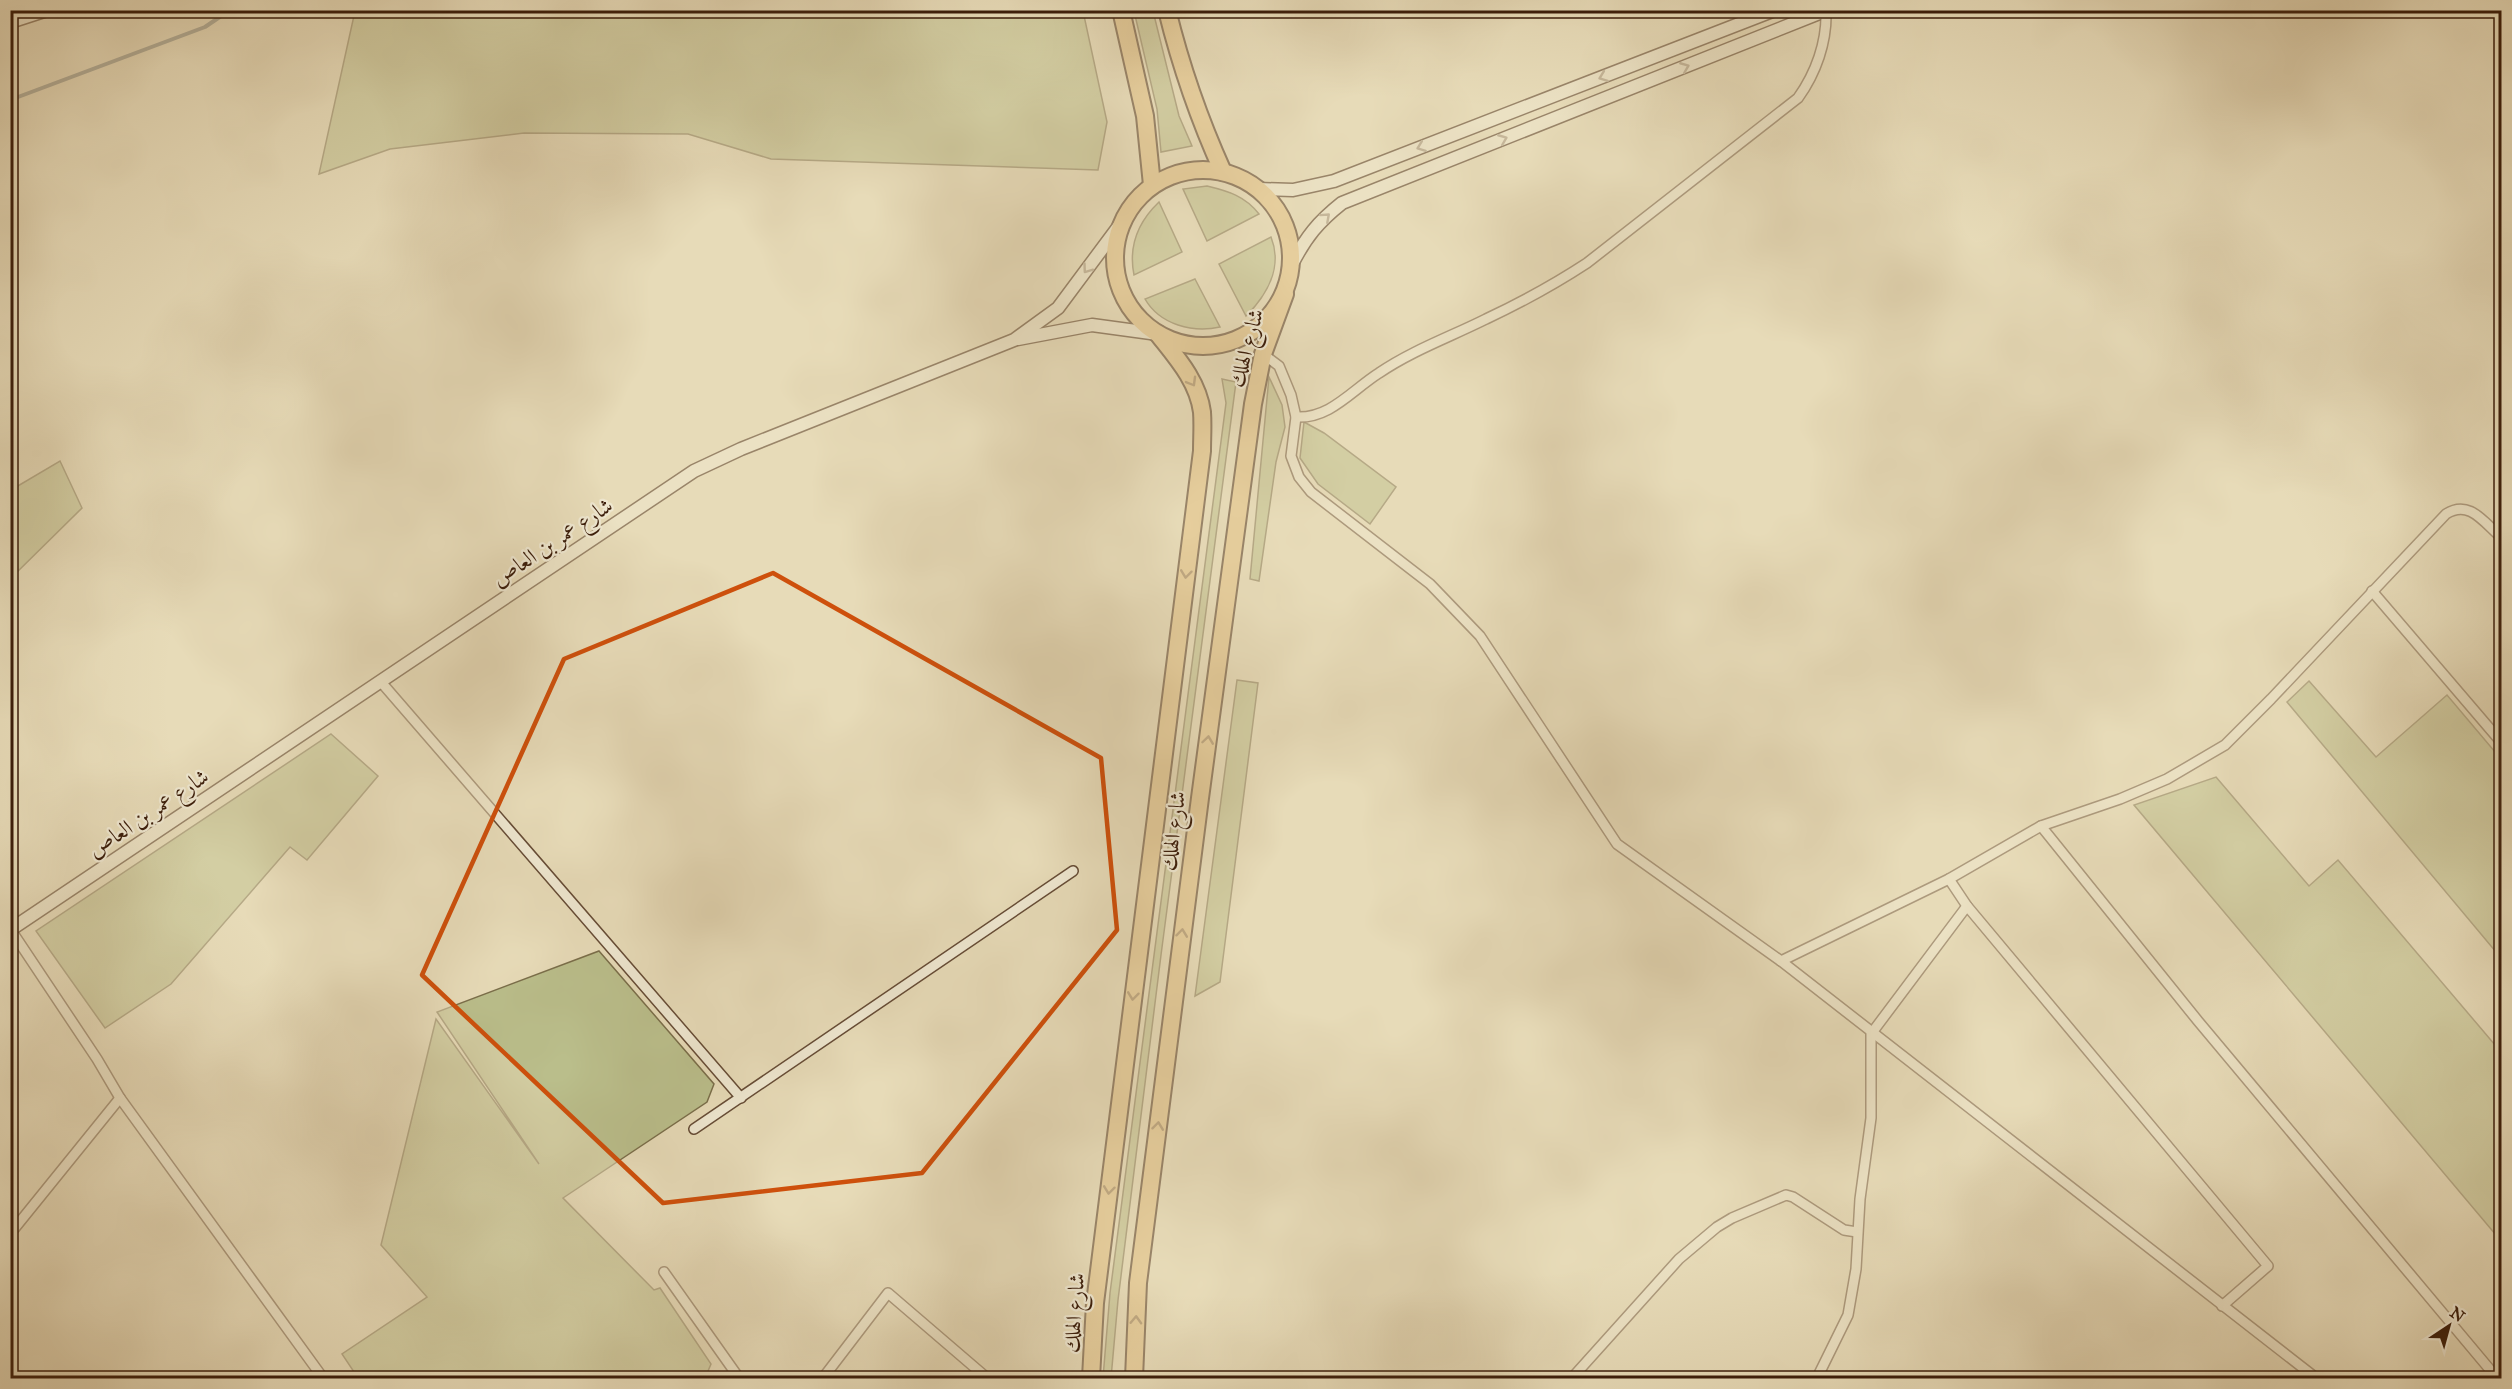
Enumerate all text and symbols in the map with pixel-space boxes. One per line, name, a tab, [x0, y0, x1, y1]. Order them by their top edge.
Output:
one-way arrow	[1678, 62, 1689, 74]
one-way arrow	[1598, 70, 1609, 82]
one-way arrow	[1497, 134, 1508, 146]
one-way arrow	[1417, 140, 1428, 152]
one-way arrow	[1319, 213, 1329, 224]
one-way arrow	[1084, 262, 1095, 273]
street label: شارع الهلك	[1223, 306, 1274, 392]
one-way arrow	[1184, 376, 1196, 386]
street label: شارع عمر بن العاص	[486, 492, 621, 597]
one-way arrow	[1181, 569, 1193, 578]
one-way arrow	[1201, 735, 1213, 744]
street label: شارع عمر بن العاص	[82, 763, 217, 868]
street label: شارع الهلك	[1155, 790, 1196, 873]
one-way arrow	[1176, 928, 1188, 938]
one-way arrow	[1128, 992, 1140, 1001]
one-way arrow	[1151, 1122, 1163, 1131]
one-way arrow	[1103, 1185, 1116, 1194]
street label: شارع الهلك	[1058, 1272, 1095, 1354]
north arrow	[2419, 1296, 2479, 1356]
text: N	[2446, 1303, 2469, 1326]
one-way arrow	[1130, 1316, 1143, 1325]

